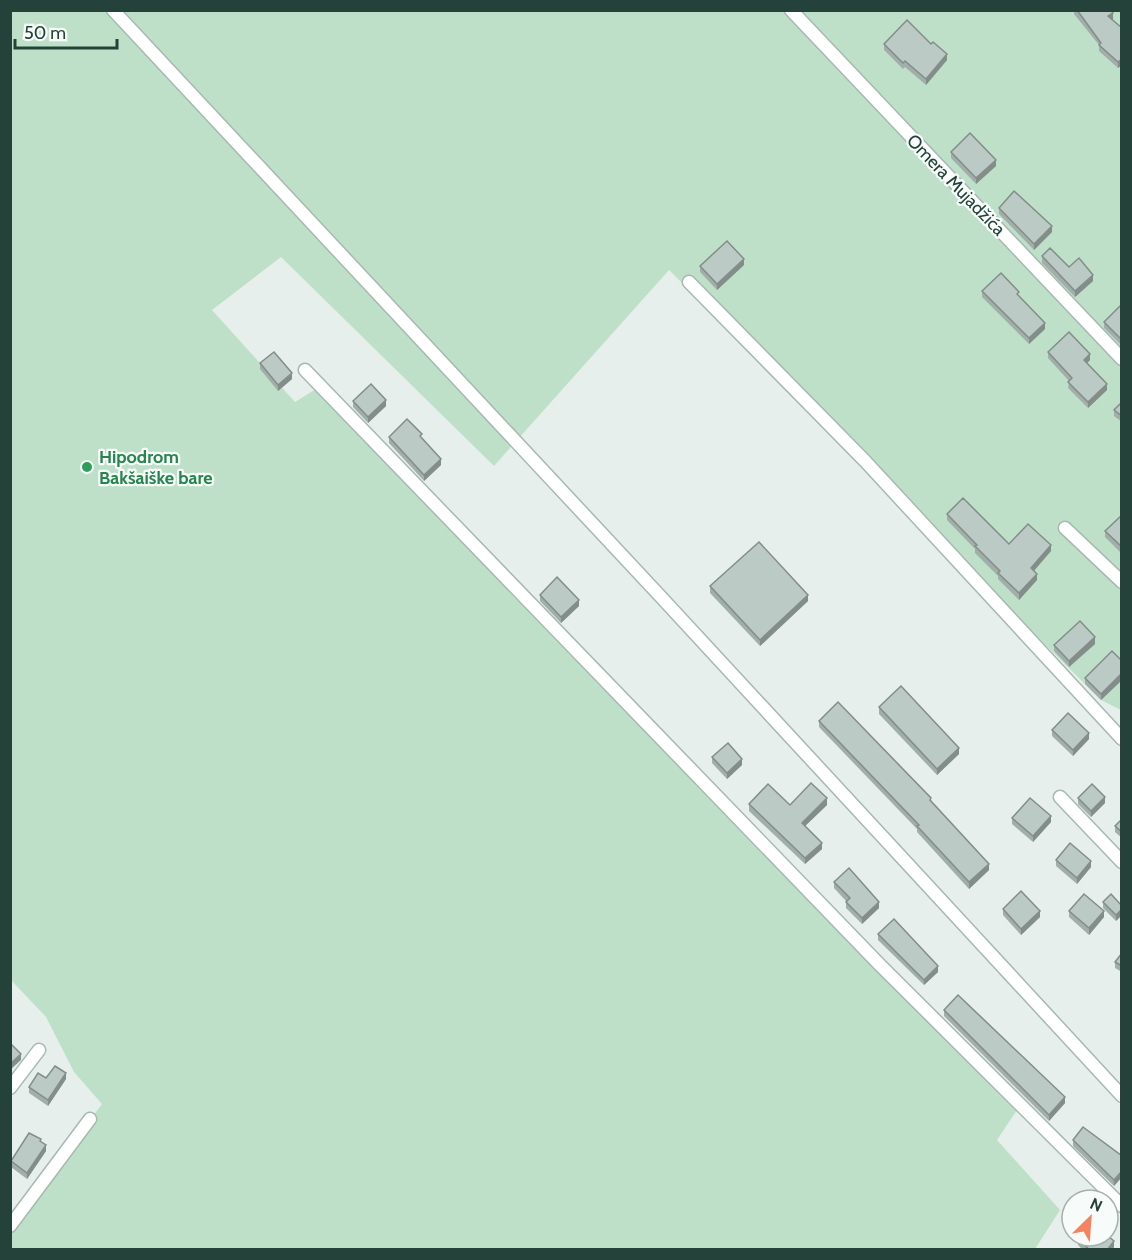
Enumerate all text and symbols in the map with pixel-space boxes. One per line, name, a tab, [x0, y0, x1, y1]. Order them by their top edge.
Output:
scale bar	[15, 12, 117, 50]
text: 50 m	[24, 22, 66, 44]
street label: Omera Mujadžića	[902, 130, 1010, 241]
place label: Hipodrom Bakšaiške bare	[99, 446, 212, 489]
marker: Hipodrom Bakšaiške bare	[80, 460, 94, 474]
north arrow	[1060, 1188, 1120, 1248]
text: N	[1087, 1194, 1105, 1216]

